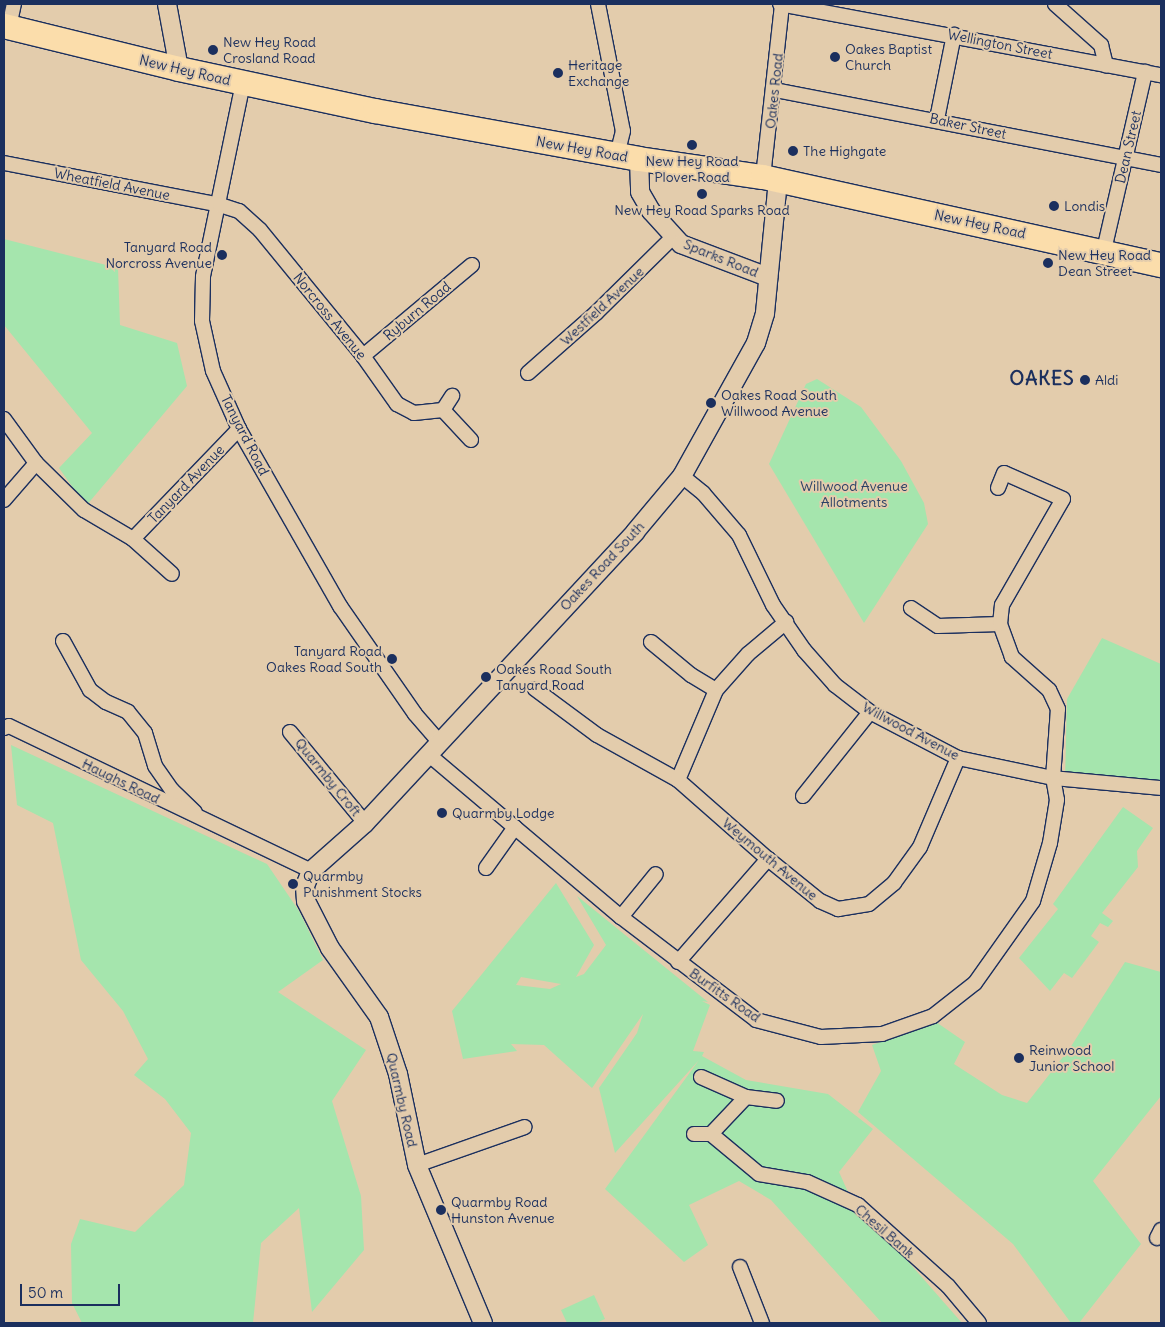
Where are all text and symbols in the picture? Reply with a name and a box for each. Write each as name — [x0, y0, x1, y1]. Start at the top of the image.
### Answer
street label: Wellington Street — [946, 26, 1054, 62]
place label: New Hey Road Crosland Road — [223, 34, 316, 66]
place label: Oakes Baptist Church — [845, 41, 932, 74]
marker: New Hey Road Crosland Road — [207, 44, 219, 56]
street label: New Hey Road — [138, 51, 232, 89]
marker: Oakes Baptist Church — [829, 51, 841, 63]
street label: Oakes Road — [762, 52, 786, 130]
place label: Heritage Exchange — [568, 57, 629, 90]
marker: Heritage Exchange — [552, 67, 564, 79]
street label: Dean Street — [1111, 109, 1145, 185]
street label: Baker Street — [928, 110, 1008, 142]
street label: New Hey Road — [535, 133, 629, 165]
marker: New Hey Road Plover Road — [686, 139, 698, 151]
place label: The Highgate — [803, 143, 886, 159]
marker: The Highgate — [787, 145, 799, 157]
place label: New Hey Road Plover Road — [645, 153, 739, 186]
street label: Wheatfield Avenue — [53, 165, 171, 203]
marker: New Hey Road Sparks Road — [696, 188, 708, 200]
place label: Londis — [1064, 198, 1105, 214]
marker: Londis — [1048, 200, 1060, 212]
place label: New Hey Road Sparks Road — [614, 202, 790, 218]
street label: New Hey Road — [933, 206, 1027, 242]
street label: Sparks Road — [681, 235, 761, 281]
place label: Tanyard Road Norcross Avenue — [105, 239, 212, 272]
place label: New Hey Road Dean Street — [1058, 247, 1151, 280]
marker: Tanyard Road Norcross Avenue — [216, 249, 228, 261]
marker: New Hey Road Dean Street — [1042, 257, 1054, 269]
street label: Westfield Avenue — [557, 263, 647, 349]
street label: Norcross Avenue — [290, 269, 370, 363]
street label: Ryburn Road — [380, 278, 454, 344]
district label: OAKES — [1009, 368, 1075, 390]
place label: Aldi — [1095, 372, 1118, 388]
marker: Aldi — [1079, 374, 1091, 386]
place label: Oakes Road South Willwood Avenue — [721, 387, 837, 420]
street label: Tanyard Road — [217, 392, 273, 478]
marker: Oakes Road South Willwood Avenue — [705, 397, 717, 409]
street label: Tanyard Avenue — [144, 441, 228, 527]
park label: Willwood Avenue Allotments — [800, 478, 908, 511]
street label: Oakes Road South — [556, 518, 648, 614]
place label: Tanyard Road Oakes Road South — [266, 643, 382, 676]
marker: Tanyard Road Oakes Road South — [386, 653, 398, 665]
place label: Oakes Road South Tanyard Road — [496, 661, 612, 694]
marker: Oakes Road South Tanyard Road — [480, 671, 492, 683]
street label: Willwood Avenue — [860, 698, 962, 764]
street label: Quarmby Croft — [291, 735, 365, 819]
street label: Haughs Road — [79, 755, 163, 807]
place label: Quarmby Lodge — [452, 805, 555, 821]
marker: Quarmby Lodge — [436, 807, 448, 819]
street label: Weymouth Avenue — [719, 814, 821, 904]
place label: Quarmby Punishment Stocks — [303, 868, 422, 900]
marker: Quarmby Punishment Stocks — [287, 878, 299, 890]
street label: Burfitts Road — [686, 964, 764, 1026]
place label: Reinwood Junior School — [1029, 1042, 1114, 1074]
street label: Quarmby Road — [383, 1051, 421, 1149]
marker: Reinwood Junior School — [1013, 1052, 1025, 1064]
place label: Quarmby Road Hunston Avenue — [451, 1194, 555, 1226]
street label: Chesil Bank — [852, 1201, 918, 1261]
marker: Quarmby Road Hunston Avenue — [435, 1204, 447, 1216]
scale bar — [22, 1274, 122, 1306]
text: 50 m — [28, 1283, 63, 1302]

